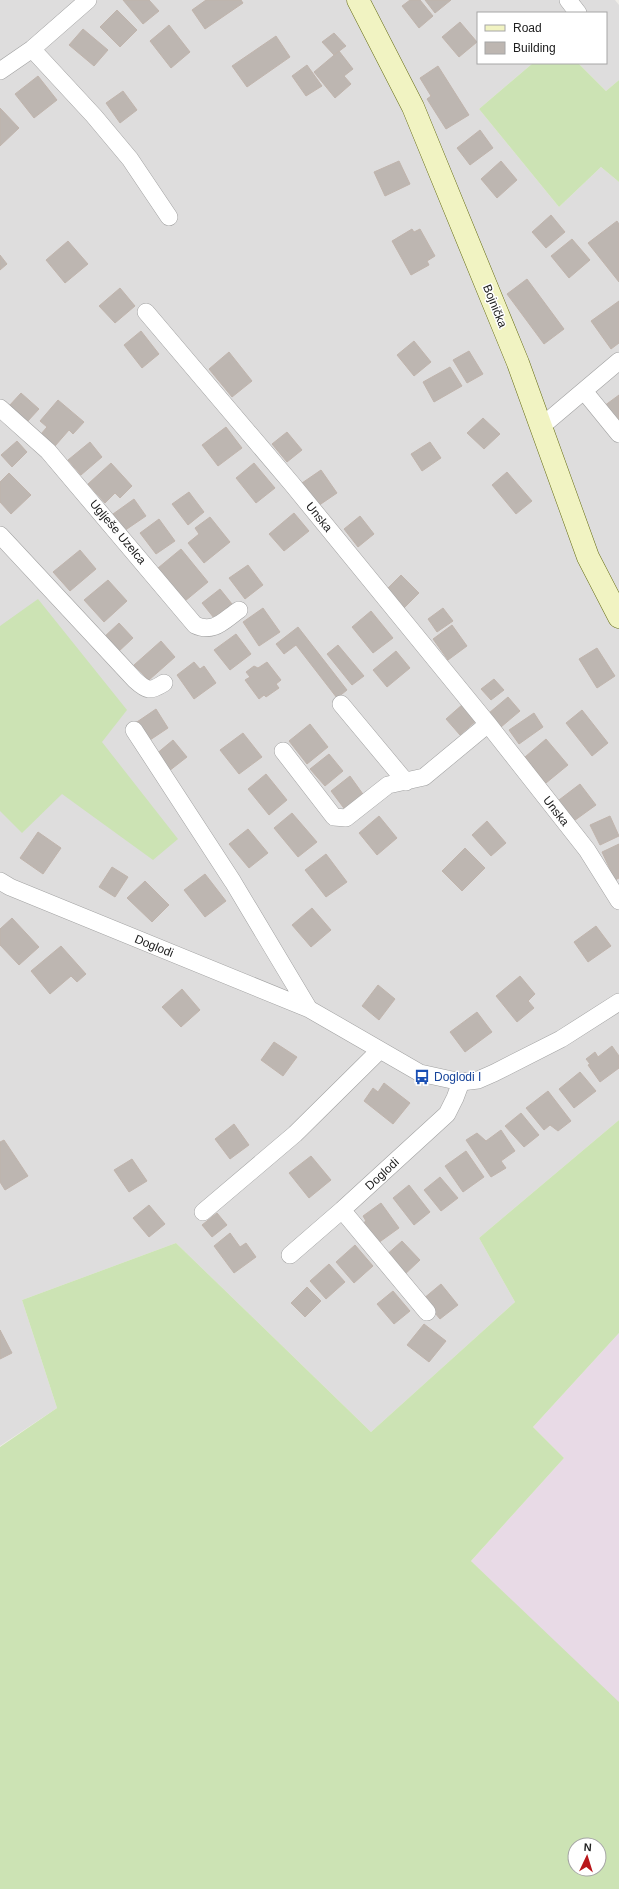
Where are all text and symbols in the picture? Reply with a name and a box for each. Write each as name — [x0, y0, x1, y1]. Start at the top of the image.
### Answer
legend — [477, 12, 607, 64]
text: Road — [513, 21, 542, 35]
text: Building — [513, 41, 556, 55]
street label: Bojnička — [480, 282, 510, 330]
street label: Uglješe Uzelca — [87, 497, 149, 567]
street label: Unska — [303, 499, 335, 535]
street label: Unska — [540, 793, 572, 829]
street label: Doglodi — [133, 932, 175, 960]
bus stop icon: Doglodi I — [413, 1068, 431, 1086]
place label: Doglodi I — [434, 1070, 481, 1084]
street label: Doglodi — [362, 1155, 402, 1193]
north arrow — [567, 1837, 607, 1877]
text: N — [583, 1841, 592, 1853]

